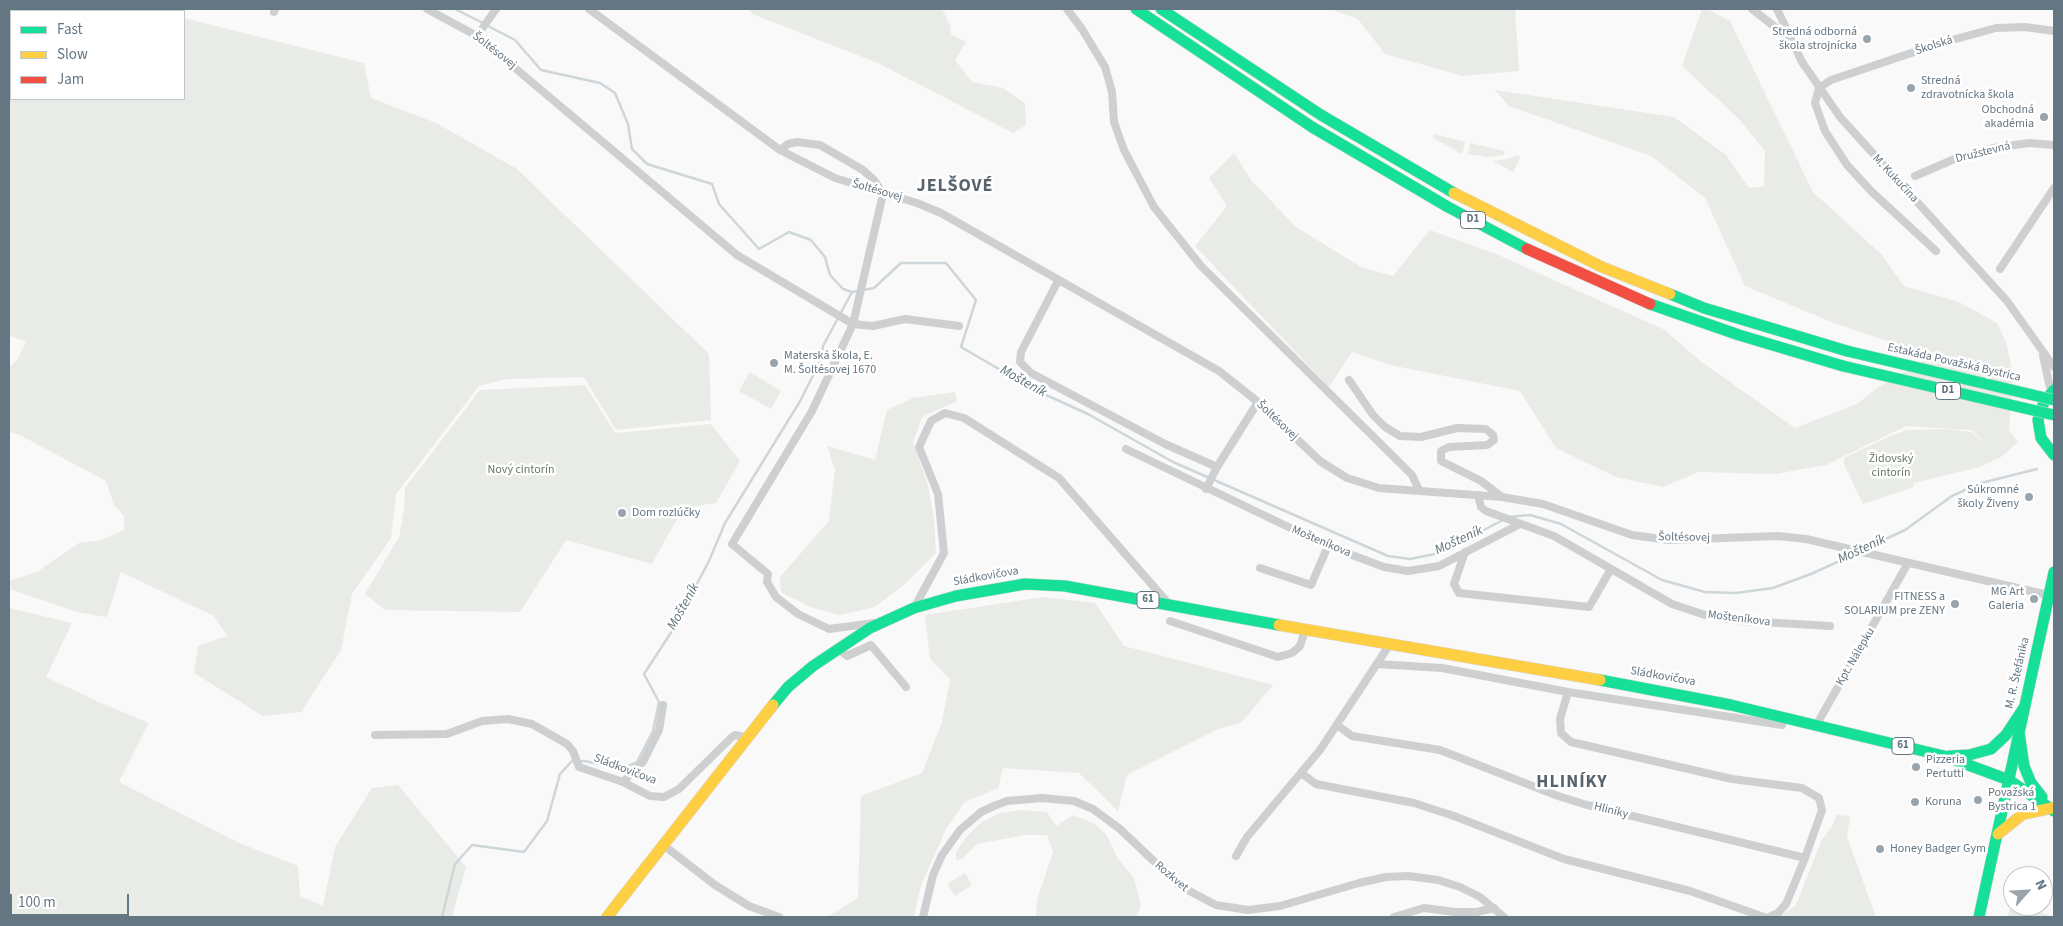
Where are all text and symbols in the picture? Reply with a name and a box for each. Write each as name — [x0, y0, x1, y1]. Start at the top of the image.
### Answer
legend — [10, 10, 185, 100]
text: Fast — [57, 19, 83, 40]
place label: Stredná odborná škola strojnícka — [1772, 25, 1857, 53]
street label: Šoltésovej — [469, 29, 519, 73]
marker: Stredná odborná škola strojnícka — [1861, 33, 1873, 45]
street label: Školská — [1913, 33, 1955, 59]
text: Slow — [57, 44, 88, 65]
text: Jam — [57, 69, 84, 90]
place label: Stredná zdravotnícka škola — [1921, 74, 2014, 102]
marker: Stredná zdravotnícka škola — [1905, 82, 1917, 94]
place label: Obchodná akadémia — [1982, 103, 2034, 131]
marker: Obchodná akadémia — [2038, 111, 2050, 123]
street label: Družstevná — [1954, 139, 2012, 167]
street label: M. Kukučína — [1869, 152, 1921, 206]
district label: JELŠOVÉ — [916, 176, 994, 198]
street label: Šoltésovej — [850, 177, 904, 205]
road number: D1 — [1460, 212, 1486, 228]
street label: Estakáda Považská Bystrica — [1886, 341, 2022, 385]
place label: Materská škola, E. M. Šoltésovej 1670 — [784, 349, 876, 377]
marker: Materská škola, E. M. Šoltésovej 1670 — [768, 357, 780, 369]
water label: Mošteník — [997, 362, 1049, 402]
road number: D1 — [1936, 382, 1960, 400]
street label: Šoltésovej — [1253, 398, 1301, 444]
park label: Židovský cintorín — [1869, 452, 1913, 480]
park label: Nový cintorín — [488, 463, 554, 477]
place label: Súkromné školy Živeny — [1958, 483, 2019, 511]
marker: Súkromné školy Živeny — [2023, 491, 2035, 503]
place label: Dom rozlúčky — [632, 506, 700, 520]
marker: Dom rozlúčky — [616, 507, 628, 519]
street label: Mošteníkova — [1289, 523, 1353, 561]
water label: Mošteník — [1432, 523, 1486, 559]
street label: Šoltésovej — [1658, 530, 1710, 546]
water label: Mošteník — [1835, 532, 1889, 568]
street label: Sládkovičova — [952, 564, 1020, 590]
water label: Mošteník — [664, 581, 704, 633]
place label: MG Art Galeria — [1988, 585, 2024, 613]
place label: FITNESS a SOLARIUM pre ZENY — [1844, 590, 1945, 618]
road number: 61 — [1137, 592, 1159, 608]
marker: MG Art Galeria — [2028, 593, 2040, 605]
marker: FITNESS a SOLARIUM pre ZENY — [1949, 598, 1961, 610]
street label: Mošteníkova — [1707, 608, 1771, 630]
street label: Kpt. Nálepku — [1834, 625, 1878, 689]
street label: M. R. Štefánika — [2003, 636, 2033, 710]
street label: Sládkovičova — [1629, 664, 1697, 690]
road number: 61 — [1892, 738, 1914, 754]
street label: Sládkovičova — [592, 751, 658, 789]
place label: Pizzeria Pertutti — [1926, 753, 1965, 781]
marker: Pizzeria Pertutti — [1910, 761, 1922, 773]
district label: HLINÍKY — [1535, 772, 1609, 794]
place label: Považská Bystrica 1 — [1988, 786, 2036, 814]
marker: Považská Bystrica 1 — [1972, 794, 1984, 806]
place label: Koruna — [1925, 795, 1962, 809]
marker: Koruna — [1909, 796, 1921, 808]
street label: Hliníky — [1592, 800, 1630, 822]
place label: Honey Badger Gym — [1890, 842, 1986, 856]
marker: Honey Badger Gym — [1874, 843, 1886, 855]
street label: Rozkvet — [1151, 859, 1191, 895]
north arrow — [2003, 866, 2053, 916]
text: N — [2030, 876, 2052, 893]
scale bar — [12, 884, 131, 916]
text: 100 m — [18, 892, 56, 913]

